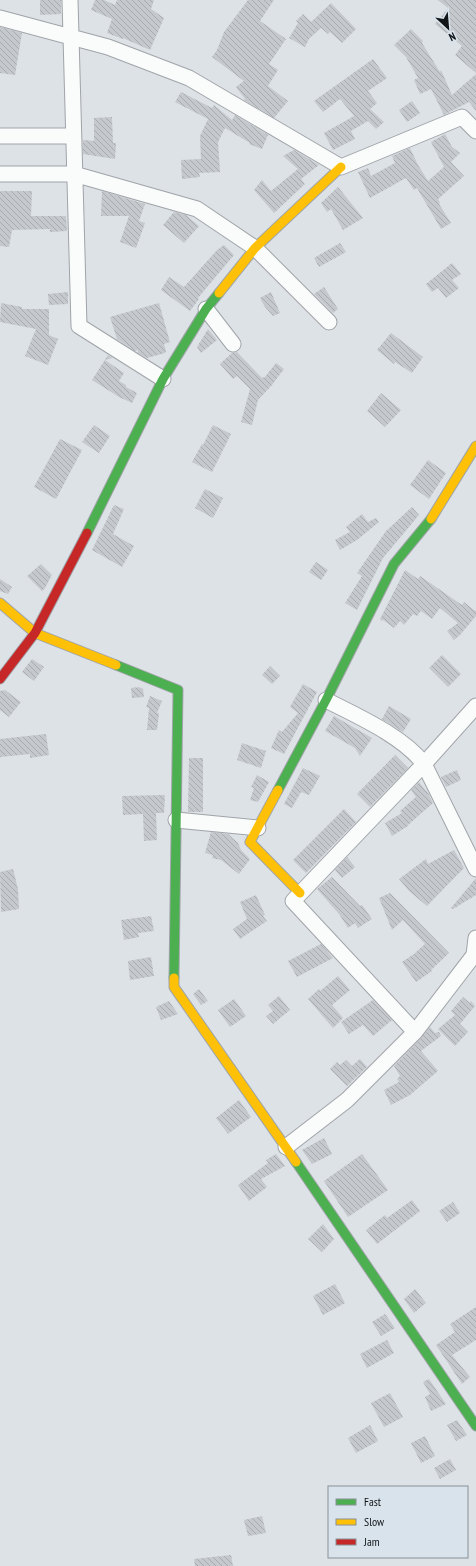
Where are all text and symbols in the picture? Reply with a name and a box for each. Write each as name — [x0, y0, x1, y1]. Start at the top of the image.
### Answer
north arrow — [428, 8, 468, 48]
text: N — [447, 29, 458, 45]
legend — [328, 1486, 468, 1558]
text: Fast — [364, 1494, 382, 1509]
text: Slow — [364, 1514, 385, 1529]
text: Jam — [363, 1534, 380, 1549]

